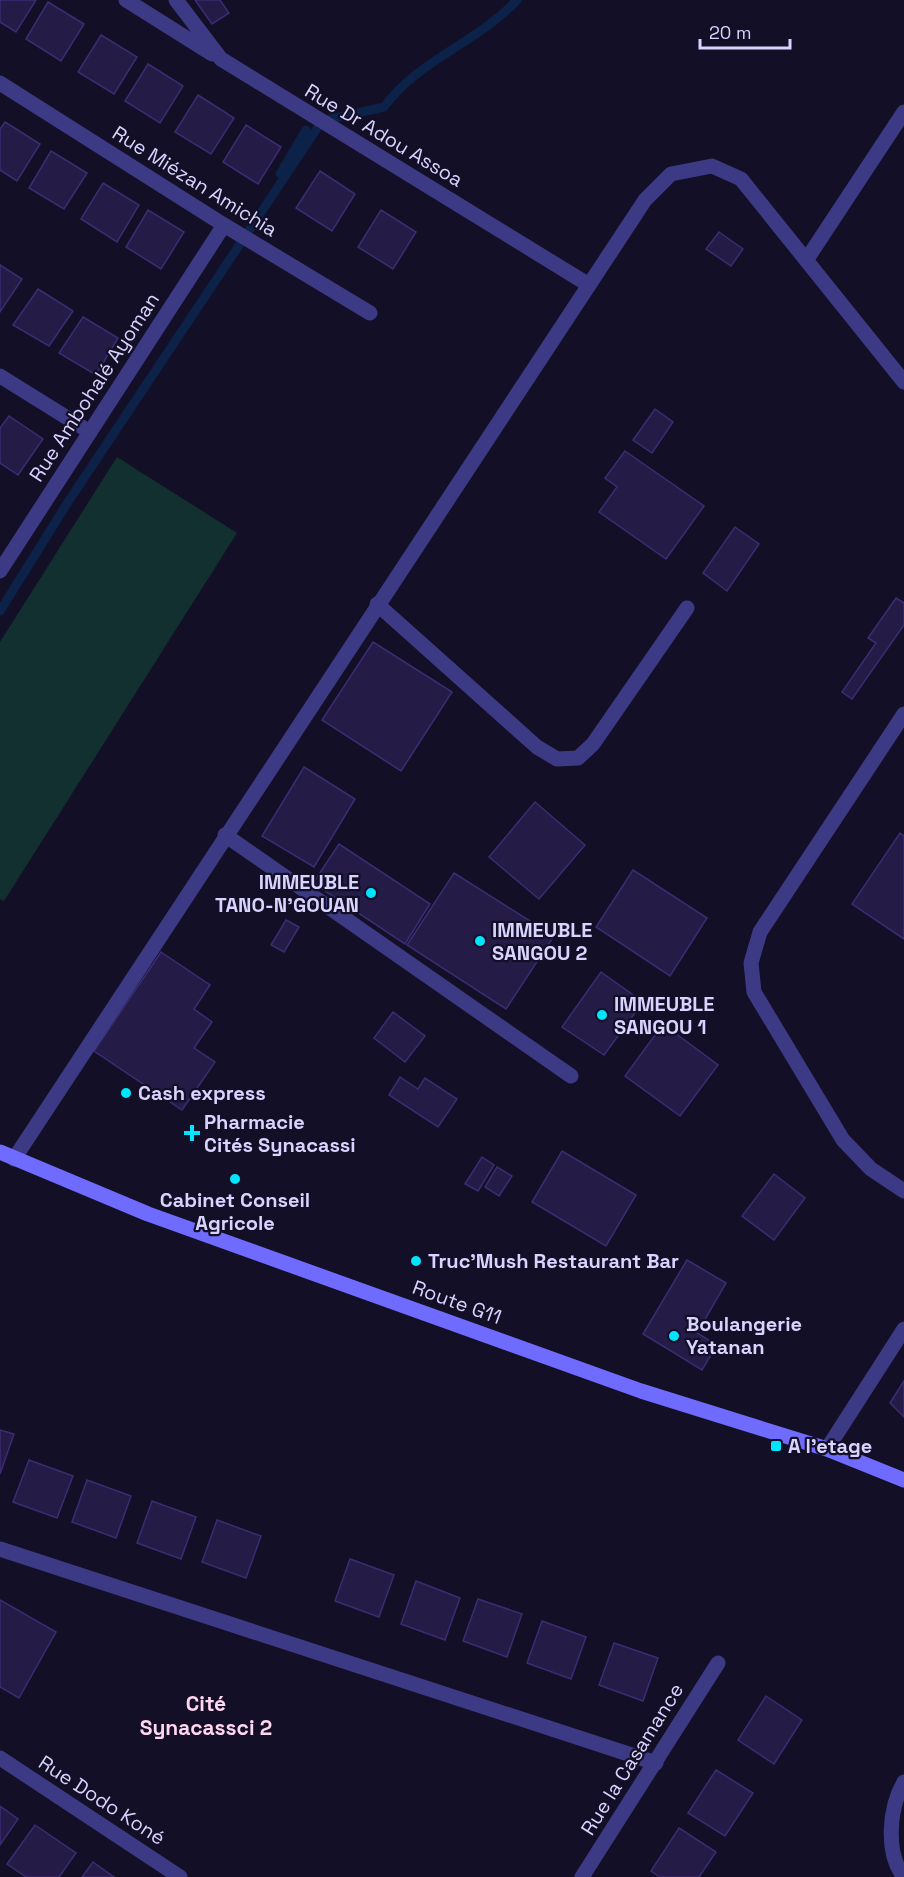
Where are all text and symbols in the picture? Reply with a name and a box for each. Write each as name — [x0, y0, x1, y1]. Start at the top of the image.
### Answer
scale bar — [700, 12, 790, 50]
text: 20 m — [709, 21, 752, 44]
street label: Rue Dr Adou Assoa — [300, 77, 468, 193]
street label: Rue Miézan Amichia — [108, 120, 282, 242]
street label: Rue Ambohalé Ayoman — [23, 288, 165, 486]
place label: IMMEUBLE TANO-N'GOUAN — [215, 869, 359, 918]
marker: IMMEUBLE TANO-N'GOUAN — [364, 886, 378, 900]
place label: IMMEUBLE SANGOU 2 — [492, 917, 592, 966]
marker: IMMEUBLE SANGOU 2 — [473, 934, 487, 948]
place label: IMMEUBLE SANGOU 1 — [614, 991, 714, 1040]
marker: IMMEUBLE SANGOU 1 — [595, 1008, 609, 1022]
place label: Cash express — [138, 1080, 266, 1106]
marker: Cash express — [119, 1086, 133, 1100]
place label: Pharmacie Cités Synacassi — [204, 1109, 356, 1158]
marker: Pharmacie Cités Synacassi — [185, 1126, 199, 1140]
marker: Cabinet Conseil Agricole — [228, 1172, 242, 1186]
place label: Cabinet Conseil Agricole — [160, 1187, 310, 1236]
place label: Truc'Mush Restaurant Bar — [428, 1248, 679, 1274]
marker: Truc'Mush Restaurant Bar — [409, 1254, 423, 1268]
street label: Route G11 — [409, 1274, 505, 1330]
place label: Boulangerie Yatanan — [686, 1311, 802, 1360]
marker: Boulangerie Yatanan — [667, 1329, 681, 1343]
place label: A l'etage — [788, 1433, 872, 1459]
marker: A l'etage — [769, 1439, 783, 1453]
street label: Rue la Casamance — [575, 1678, 689, 1840]
district label: Cité Synacassci 2 — [140, 1690, 272, 1741]
street label: Rue Dodo Koné — [34, 1749, 170, 1851]

